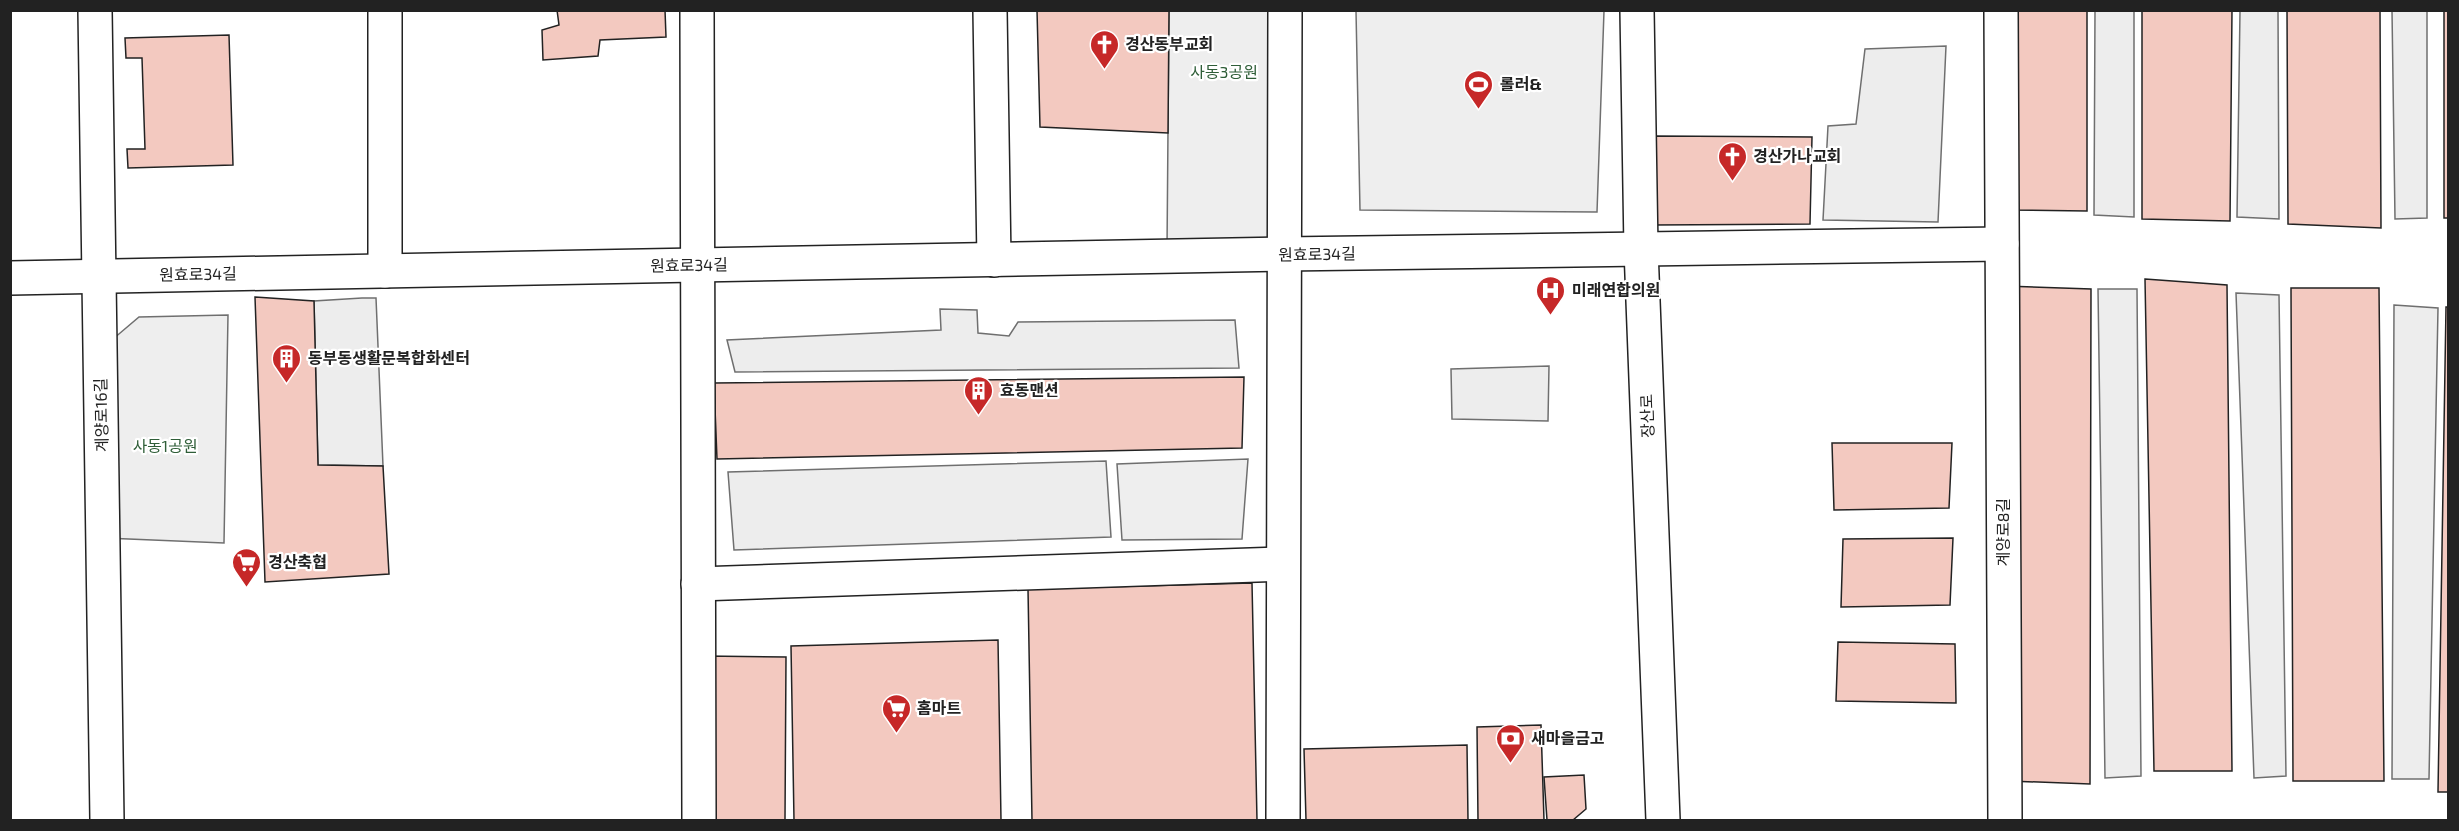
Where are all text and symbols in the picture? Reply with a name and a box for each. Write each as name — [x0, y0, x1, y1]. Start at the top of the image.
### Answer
church icon: 경산동부교회 — [1088, 28, 1120, 70]
place label: 경산동부교회 — [1125, 34, 1213, 53]
park label: 사동3공원 — [1190, 62, 1258, 81]
sports icon: 롤러& — [1463, 68, 1495, 110]
place label: 롤러& — [1500, 74, 1542, 93]
church icon: 경산가나교회 — [1716, 140, 1748, 182]
place label: 경산가나교회 — [1753, 146, 1841, 165]
street label: 원효로34길 — [1278, 243, 1356, 264]
street label: 원효로34길 — [650, 254, 728, 275]
street label: 원효로34길 — [159, 263, 237, 284]
hospital icon: 미래연합의원 — [1535, 274, 1567, 316]
place label: 미래연합의원 — [1572, 280, 1660, 299]
building icon: 동부동생활문복합화센터 — [271, 342, 303, 384]
place label: 동부동생활문복합화센터 — [308, 348, 470, 367]
building icon: 효동맨션 — [963, 374, 995, 416]
street label: 계양로16길 — [90, 378, 111, 452]
place label: 효동맨션 — [1000, 380, 1059, 399]
street label: 장산로 — [1636, 393, 1657, 438]
park label: 사동1공원 — [132, 436, 198, 455]
street label: 계양로8길 — [1993, 498, 2012, 566]
supermarket icon: 경산축협 — [231, 546, 263, 588]
place label: 경산축협 — [268, 552, 327, 571]
supermarket icon: 홈마트 — [880, 692, 912, 734]
place label: 홈마트 — [917, 698, 961, 717]
bank icon: 새마을금고 — [1494, 722, 1526, 764]
place label: 새마을금고 — [1531, 728, 1605, 747]

